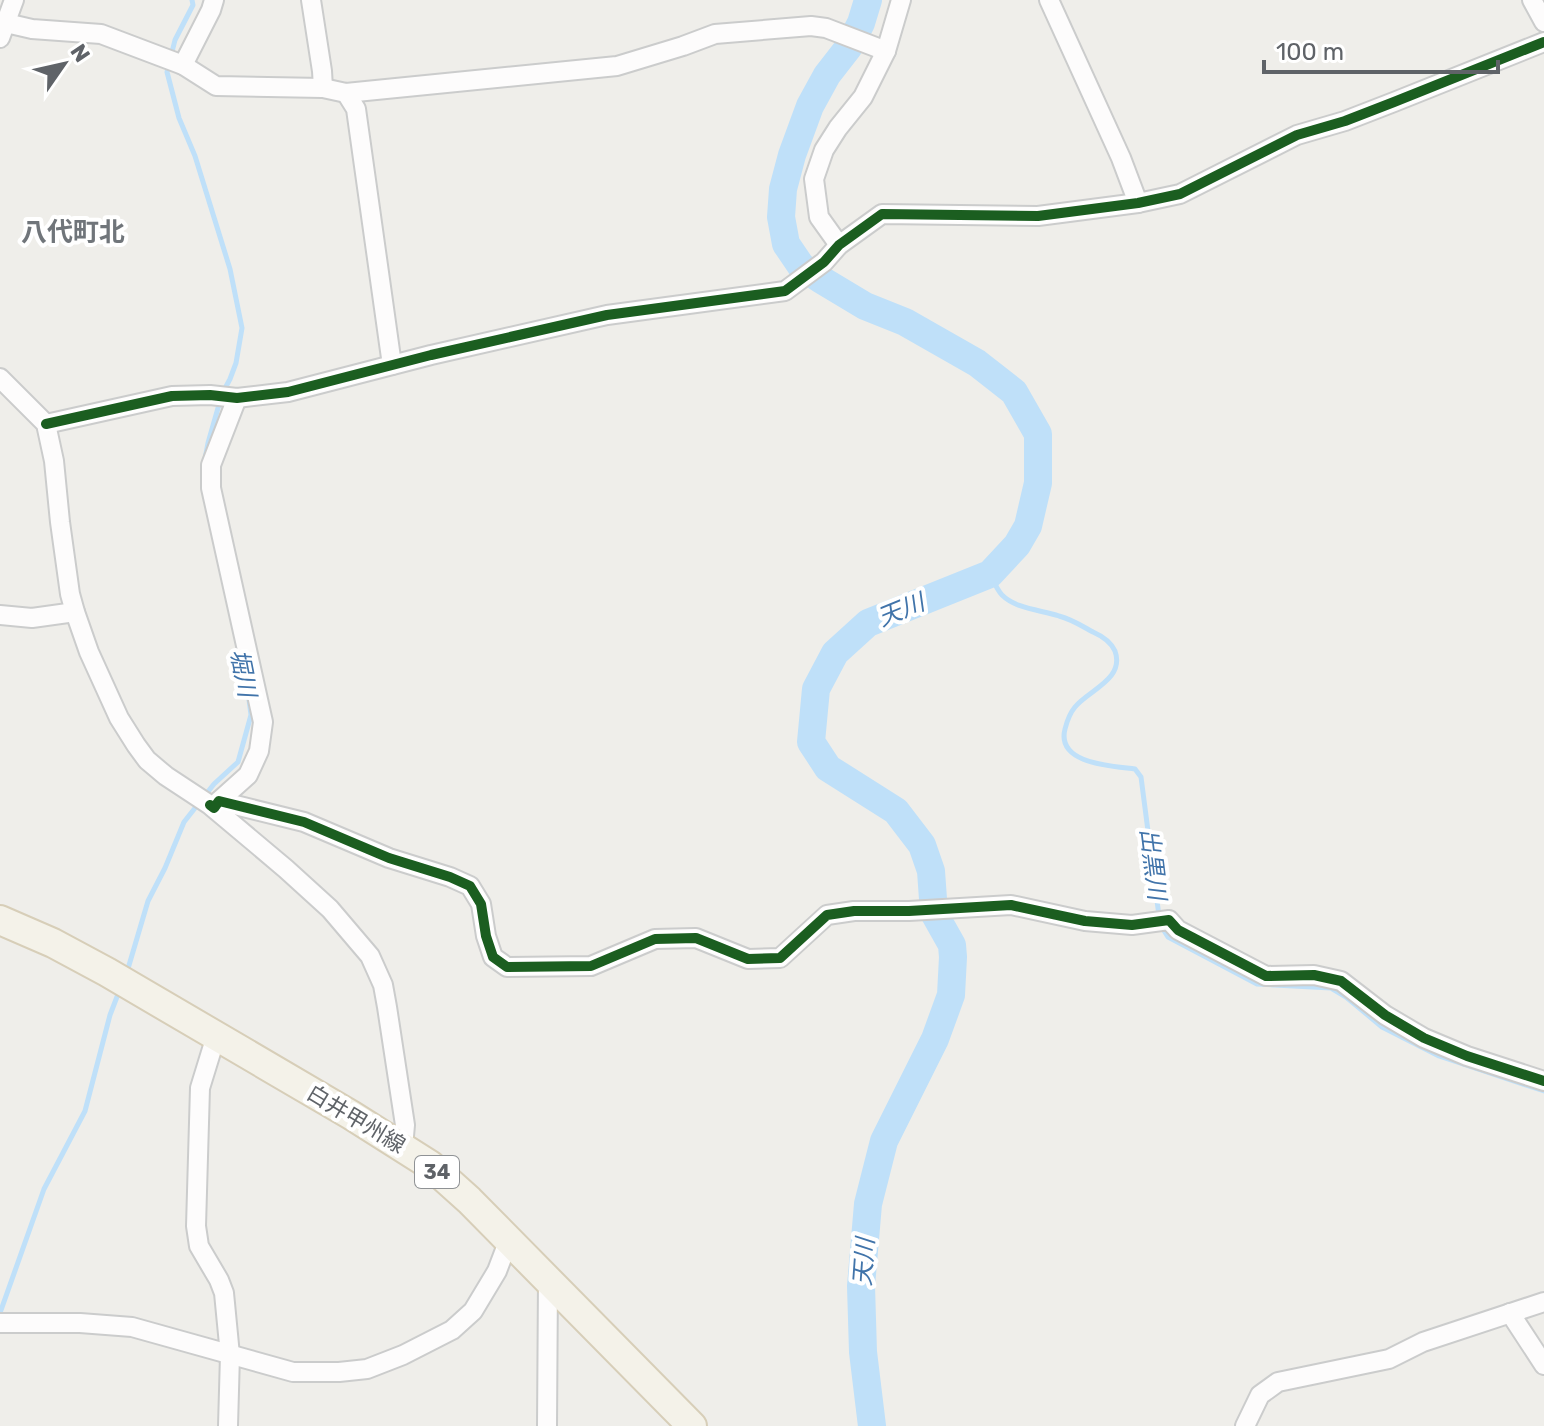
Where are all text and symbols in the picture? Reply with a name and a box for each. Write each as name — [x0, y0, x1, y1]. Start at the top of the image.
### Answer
north arrow — [24, 24, 104, 104]
scale bar — [1264, 24, 1498, 74]
text: 100 m — [1276, 38, 1344, 66]
text: N — [65, 39, 96, 67]
district label: 八代町北 — [21, 217, 125, 248]
water label: 天川 — [874, 587, 931, 632]
water label: 堀川 — [225, 647, 262, 702]
water label: 出黒川 — [1135, 827, 1172, 904]
street label: 白井甲州線 — [302, 1079, 410, 1159]
road number: 34 — [415, 1156, 459, 1188]
water label: 天川 — [848, 1234, 880, 1287]

